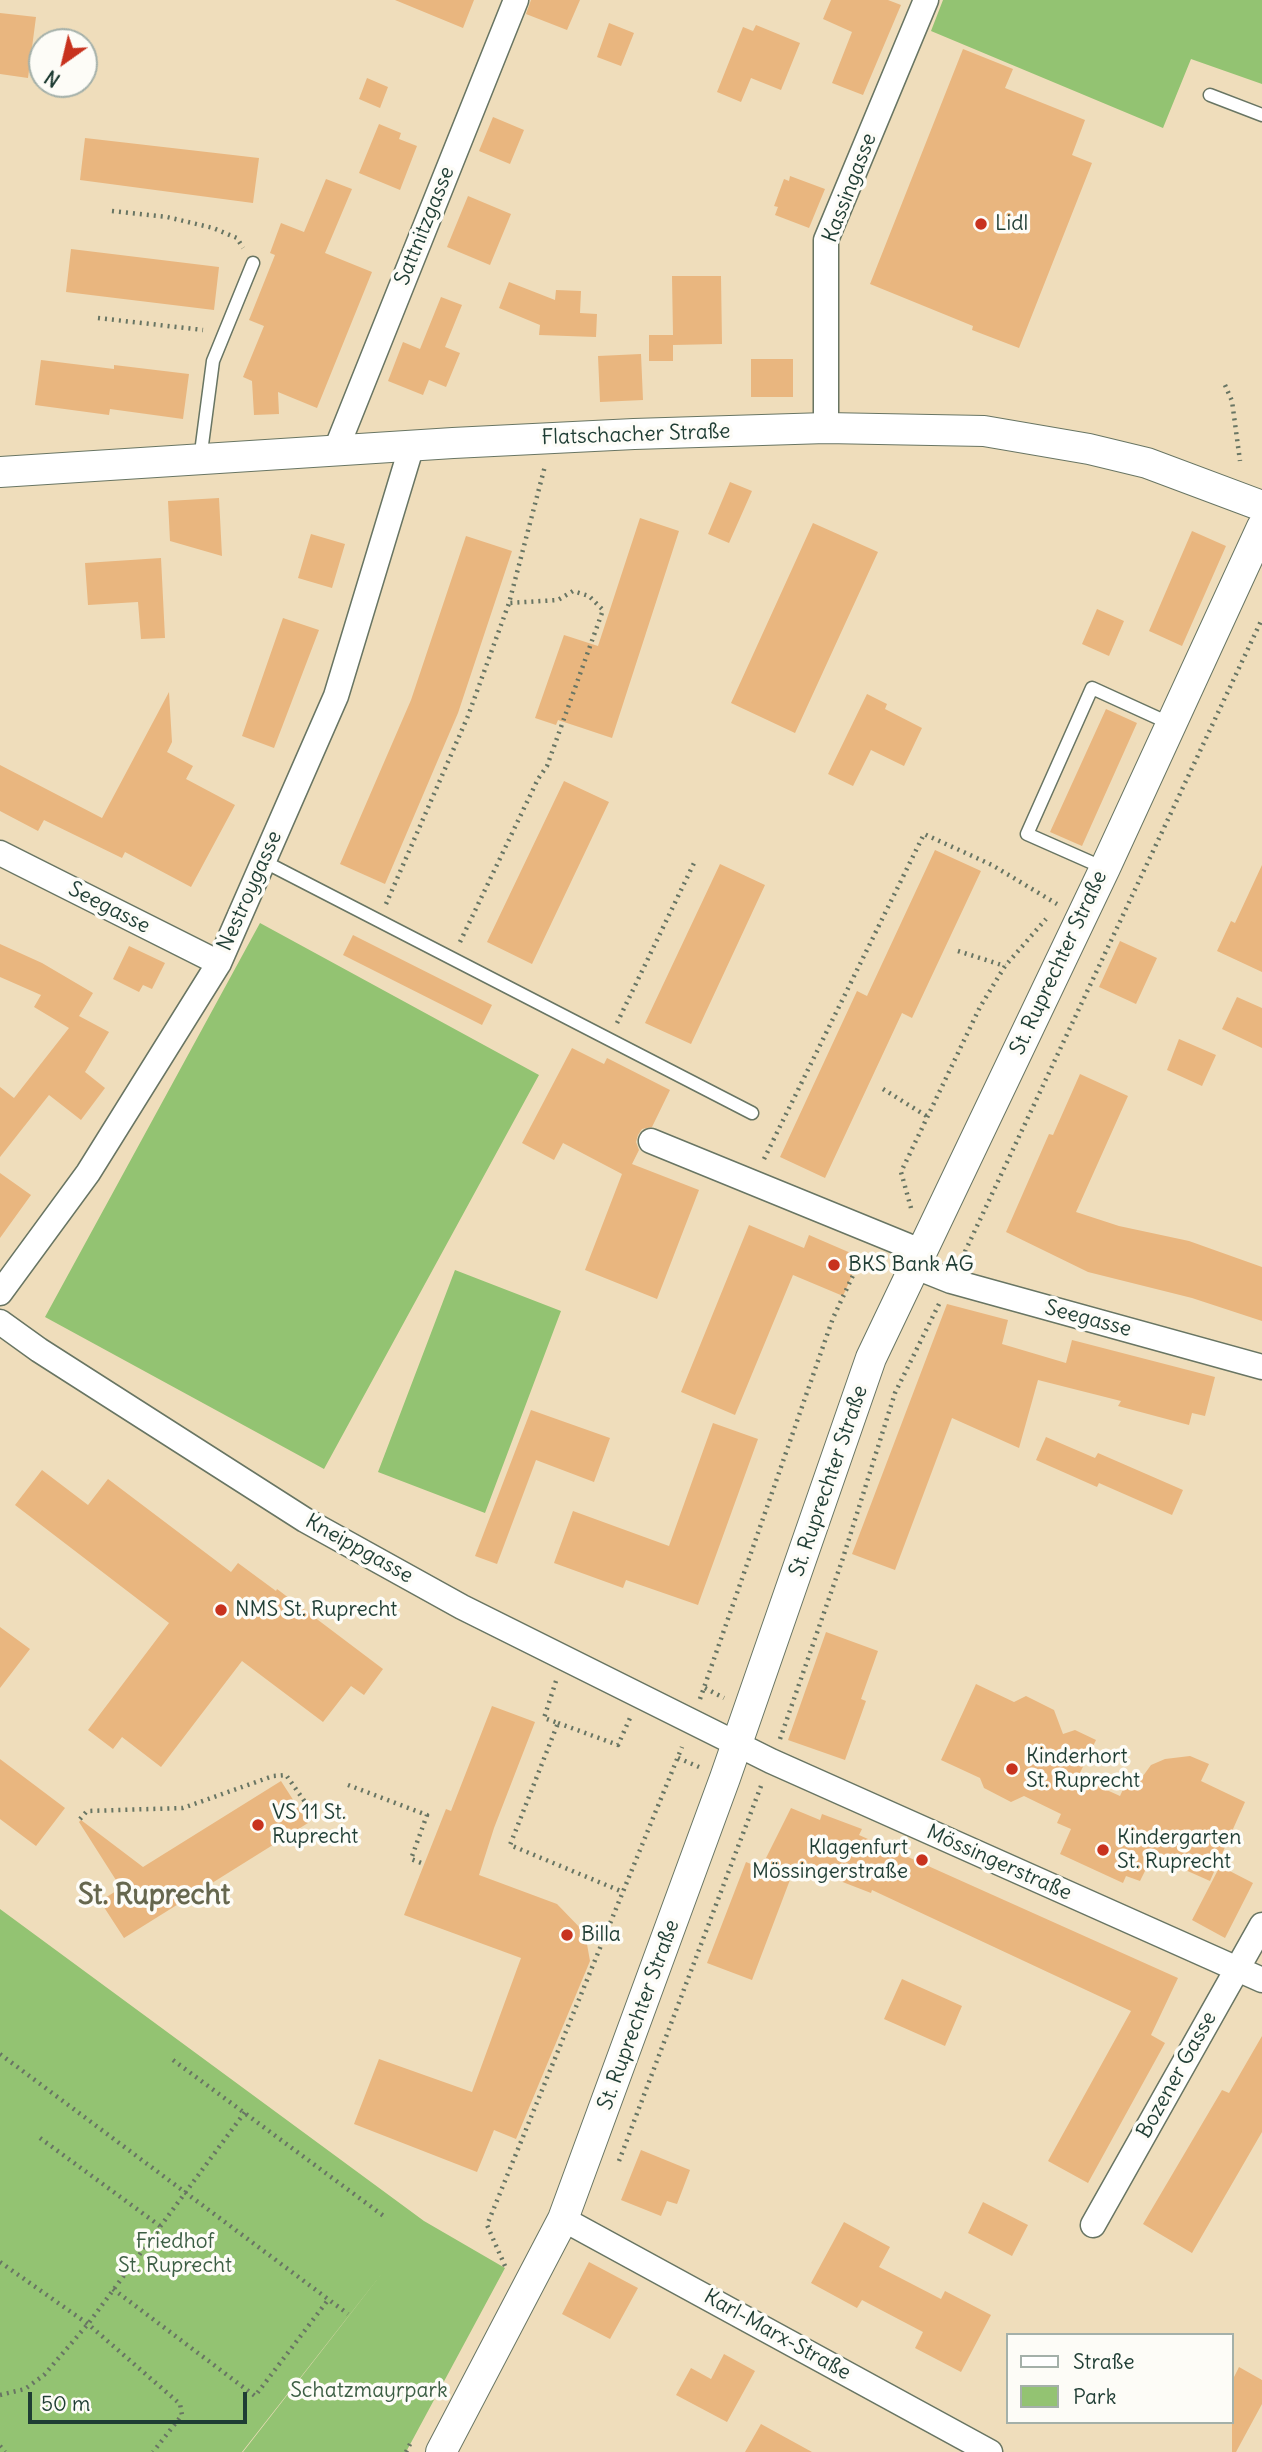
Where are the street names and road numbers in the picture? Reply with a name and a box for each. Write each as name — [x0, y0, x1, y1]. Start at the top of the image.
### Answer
street label: Kassingasse — [818, 130, 882, 246]
street label: Sattnitzgasse — [390, 163, 460, 289]
street label: Flatschacher Straße — [541, 419, 731, 451]
street label: Nestroygasse — [212, 827, 288, 955]
street label: St. Ruprechter Straße — [1005, 867, 1113, 1059]
street label: Seegasse — [64, 877, 154, 939]
street label: Seegasse — [1042, 1295, 1134, 1343]
street label: St. Ruprechter Straße — [784, 1382, 874, 1580]
street label: Kneippgasse — [301, 1509, 417, 1589]
street label: Mössingerstraße — [923, 1820, 1075, 1906]
street label: St. Ruprechter Straße — [593, 1917, 685, 2113]
street label: Bozener Gasse — [1132, 2007, 1222, 2143]
street label: Karl-Marx-Straße — [699, 2284, 855, 2386]

